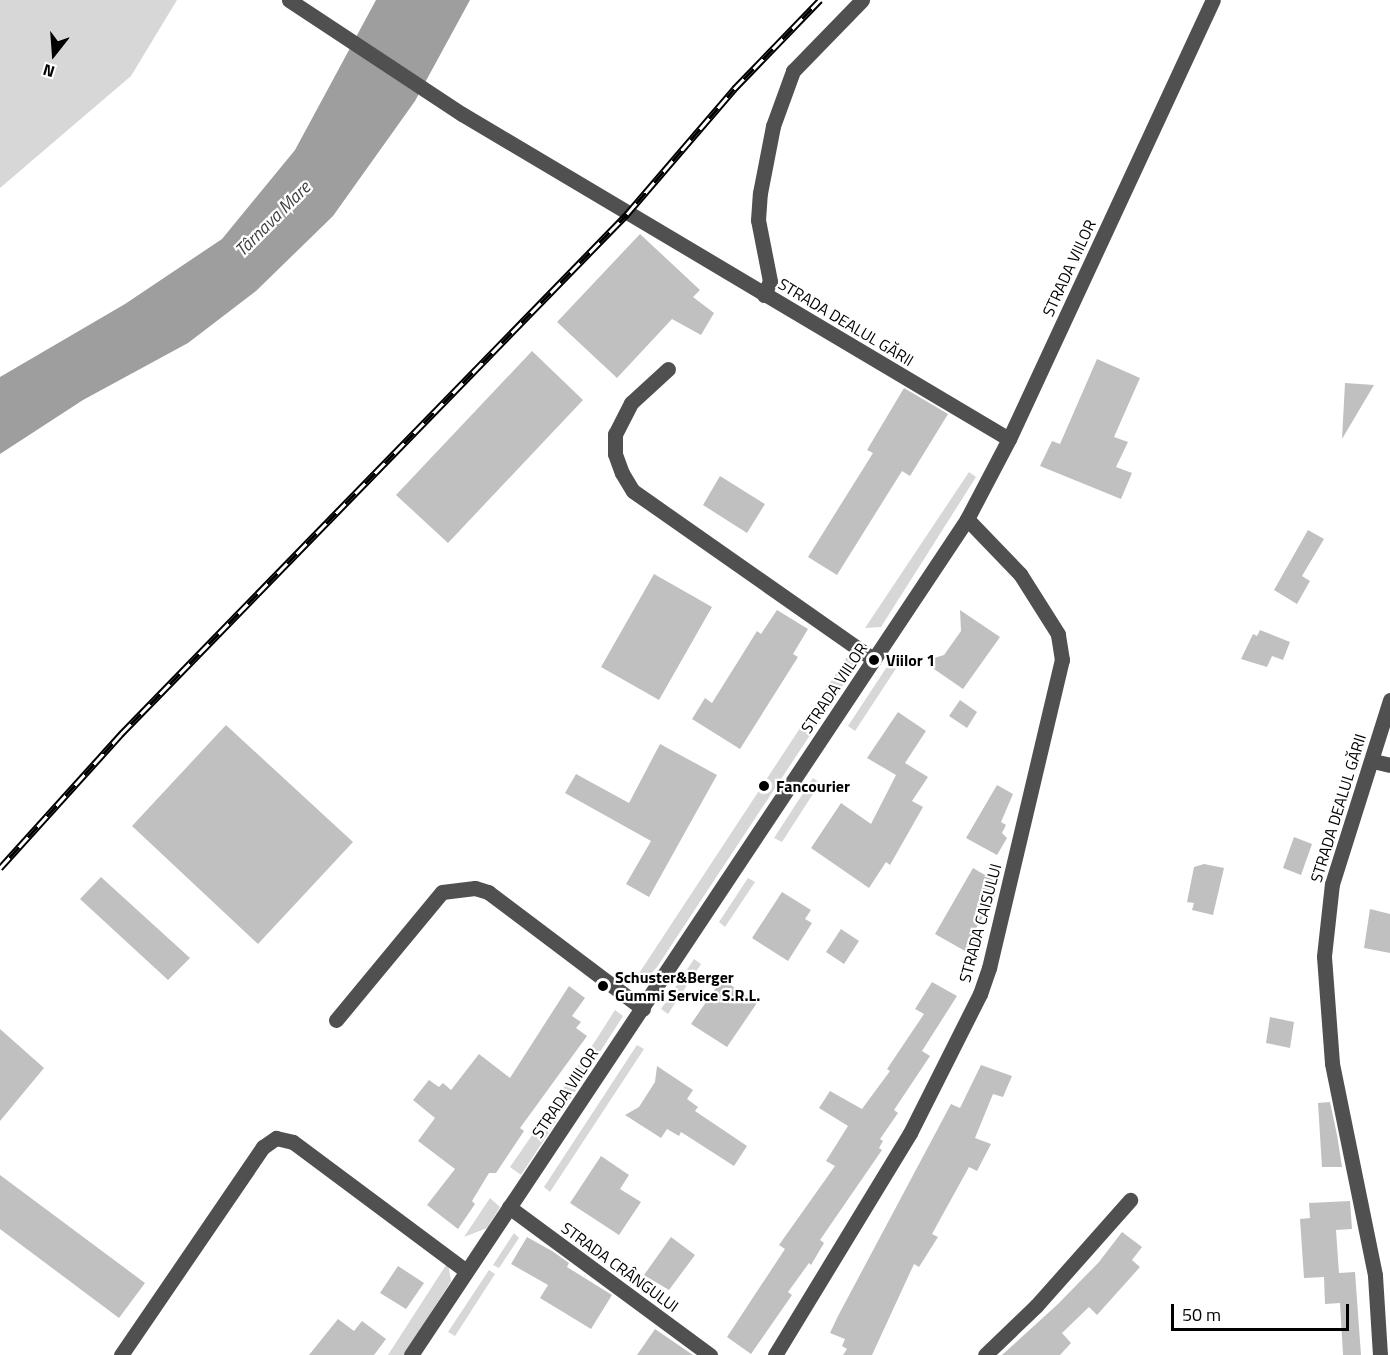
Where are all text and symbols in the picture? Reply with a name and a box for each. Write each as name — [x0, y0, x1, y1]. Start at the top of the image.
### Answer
north arrow — [24, 24, 84, 84]
text: N — [40, 58, 58, 84]
water label: Târnava Mare — [231, 177, 315, 261]
street label: STRADA VIILOR — [1038, 217, 1100, 319]
street label: STRADA DEALUL GĂRII — [775, 274, 917, 370]
street label: STRADA VIILOR — [797, 639, 871, 737]
place label: Viilor 1 — [886, 650, 935, 670]
marker: Viilor 1 — [867, 653, 881, 667]
street label: STRADA DEALUL GĂRII — [1306, 731, 1370, 885]
place label: Fancourier — [776, 776, 850, 796]
marker: Fancourier — [757, 779, 771, 793]
street label: STRADA CAISULUI — [955, 861, 1005, 985]
place label: Schuster&Berger Gummi Service S.R.L. — [615, 967, 760, 1005]
marker: Schuster&Berger Gummi Service S.R.L. — [596, 979, 610, 993]
street label: STRADA VIILOR — [528, 1044, 602, 1142]
street label: STRADA CRÂNGULUI — [558, 1218, 682, 1316]
scale bar — [1174, 1292, 1352, 1330]
text: 50 m — [1182, 1301, 1221, 1328]

